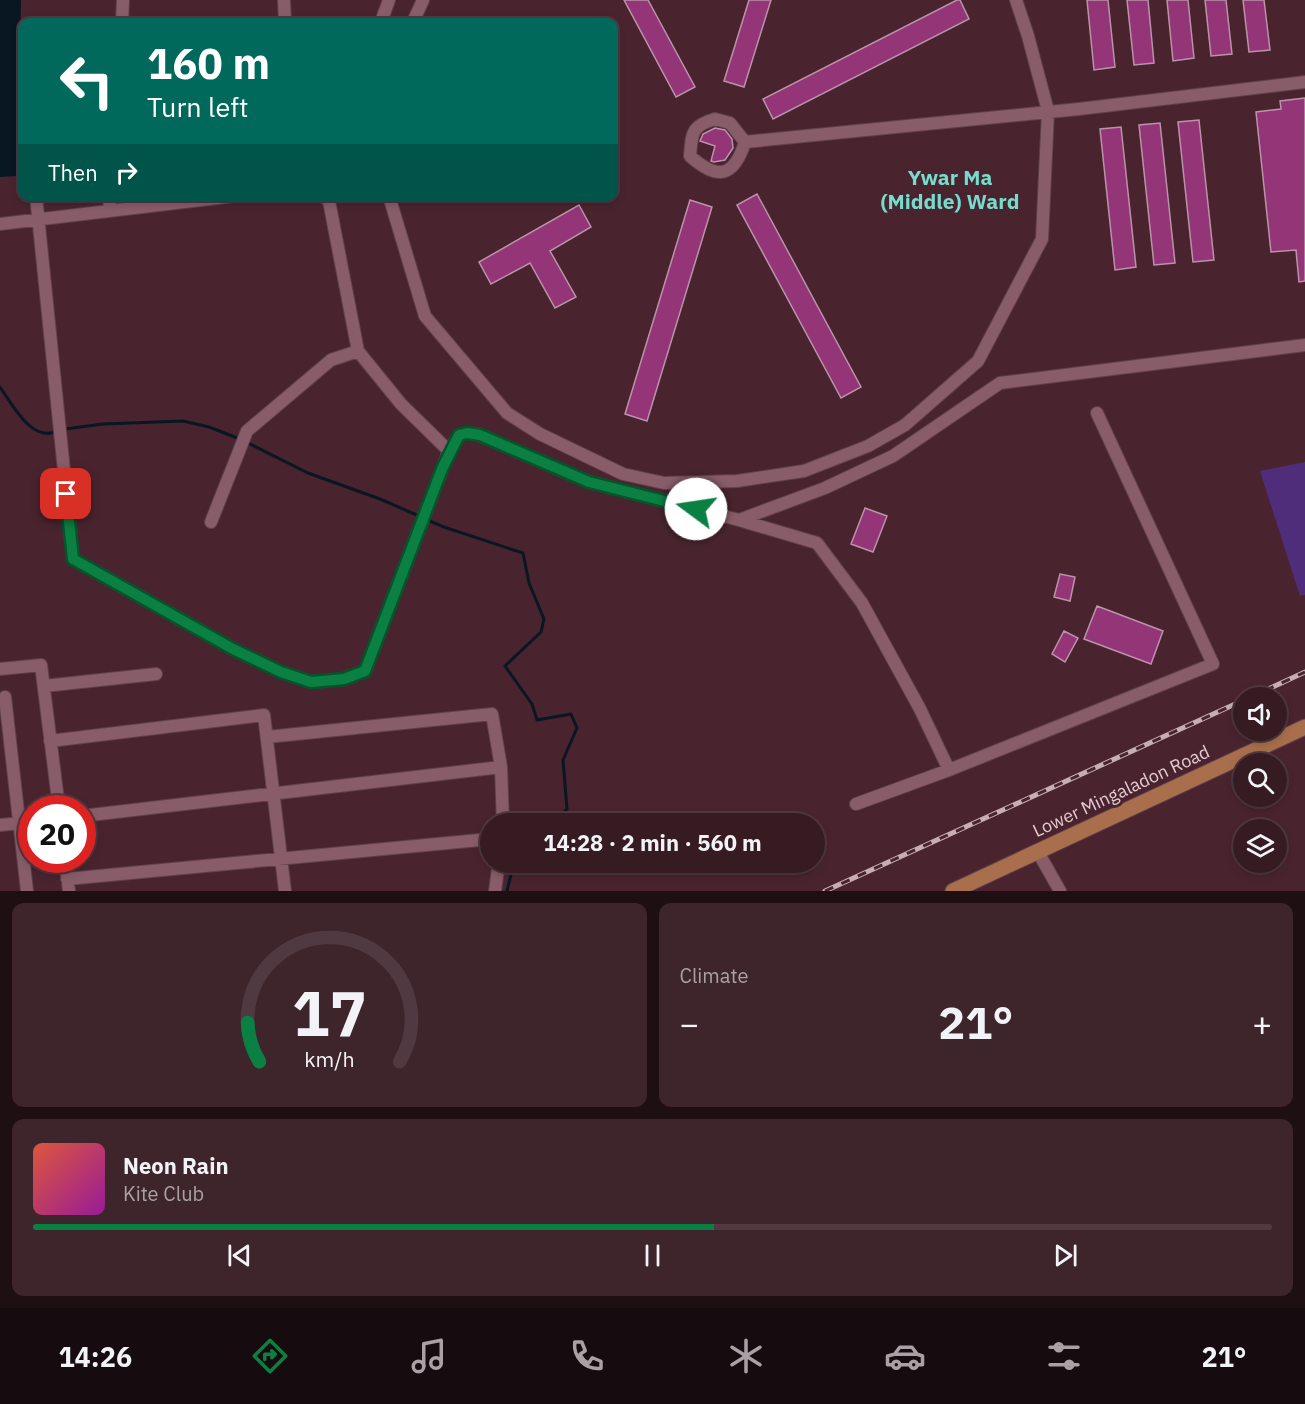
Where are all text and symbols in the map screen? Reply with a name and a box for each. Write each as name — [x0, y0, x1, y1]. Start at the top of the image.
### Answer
text: 160 m — [147, 36, 270, 91]
icon: left — [48, 42, 126, 120]
text: Turn left — [147, 89, 248, 124]
icon: right — [110, 156, 143, 189]
text: Then — [48, 158, 98, 187]
district label: Ywar Ma (Middle) Ward — [881, 163, 1019, 215]
pin — [40, 468, 91, 519]
icon: arrive — [49, 477, 82, 510]
position arrow — [664, 477, 728, 541]
map controls — [1233, 687, 1287, 873]
button: sound — [1233, 687, 1287, 741]
street label: Lower Mingaladon Road — [1029, 740, 1213, 842]
button: search — [1233, 753, 1287, 807]
speed limit sign: 20 — [18, 795, 96, 873]
button: layers — [1233, 819, 1287, 873]
text: 14:28 · 2 min · 560 m — [543, 828, 762, 857]
text: Climate — [680, 962, 748, 989]
text: 17 — [292, 972, 367, 1053]
text: 21° — [938, 993, 1013, 1051]
text: − — [680, 1002, 699, 1045]
text: + — [1252, 1002, 1272, 1045]
text: km/h — [304, 1045, 354, 1073]
text: Neon Rain — [123, 1151, 229, 1180]
text: Kite Club — [123, 1180, 204, 1207]
icon: previous — [223, 1239, 256, 1272]
icon: pause — [636, 1239, 669, 1272]
icon: next — [1049, 1239, 1082, 1272]
icon: directions — [249, 1335, 291, 1377]
icon: music — [408, 1335, 450, 1377]
icon: phone — [566, 1335, 608, 1377]
icon: climate — [725, 1335, 767, 1377]
icon: car — [884, 1335, 926, 1377]
icon: filters — [1043, 1335, 1085, 1377]
text: 14:26 — [58, 1339, 132, 1374]
text: 21° — [1201, 1339, 1247, 1374]

